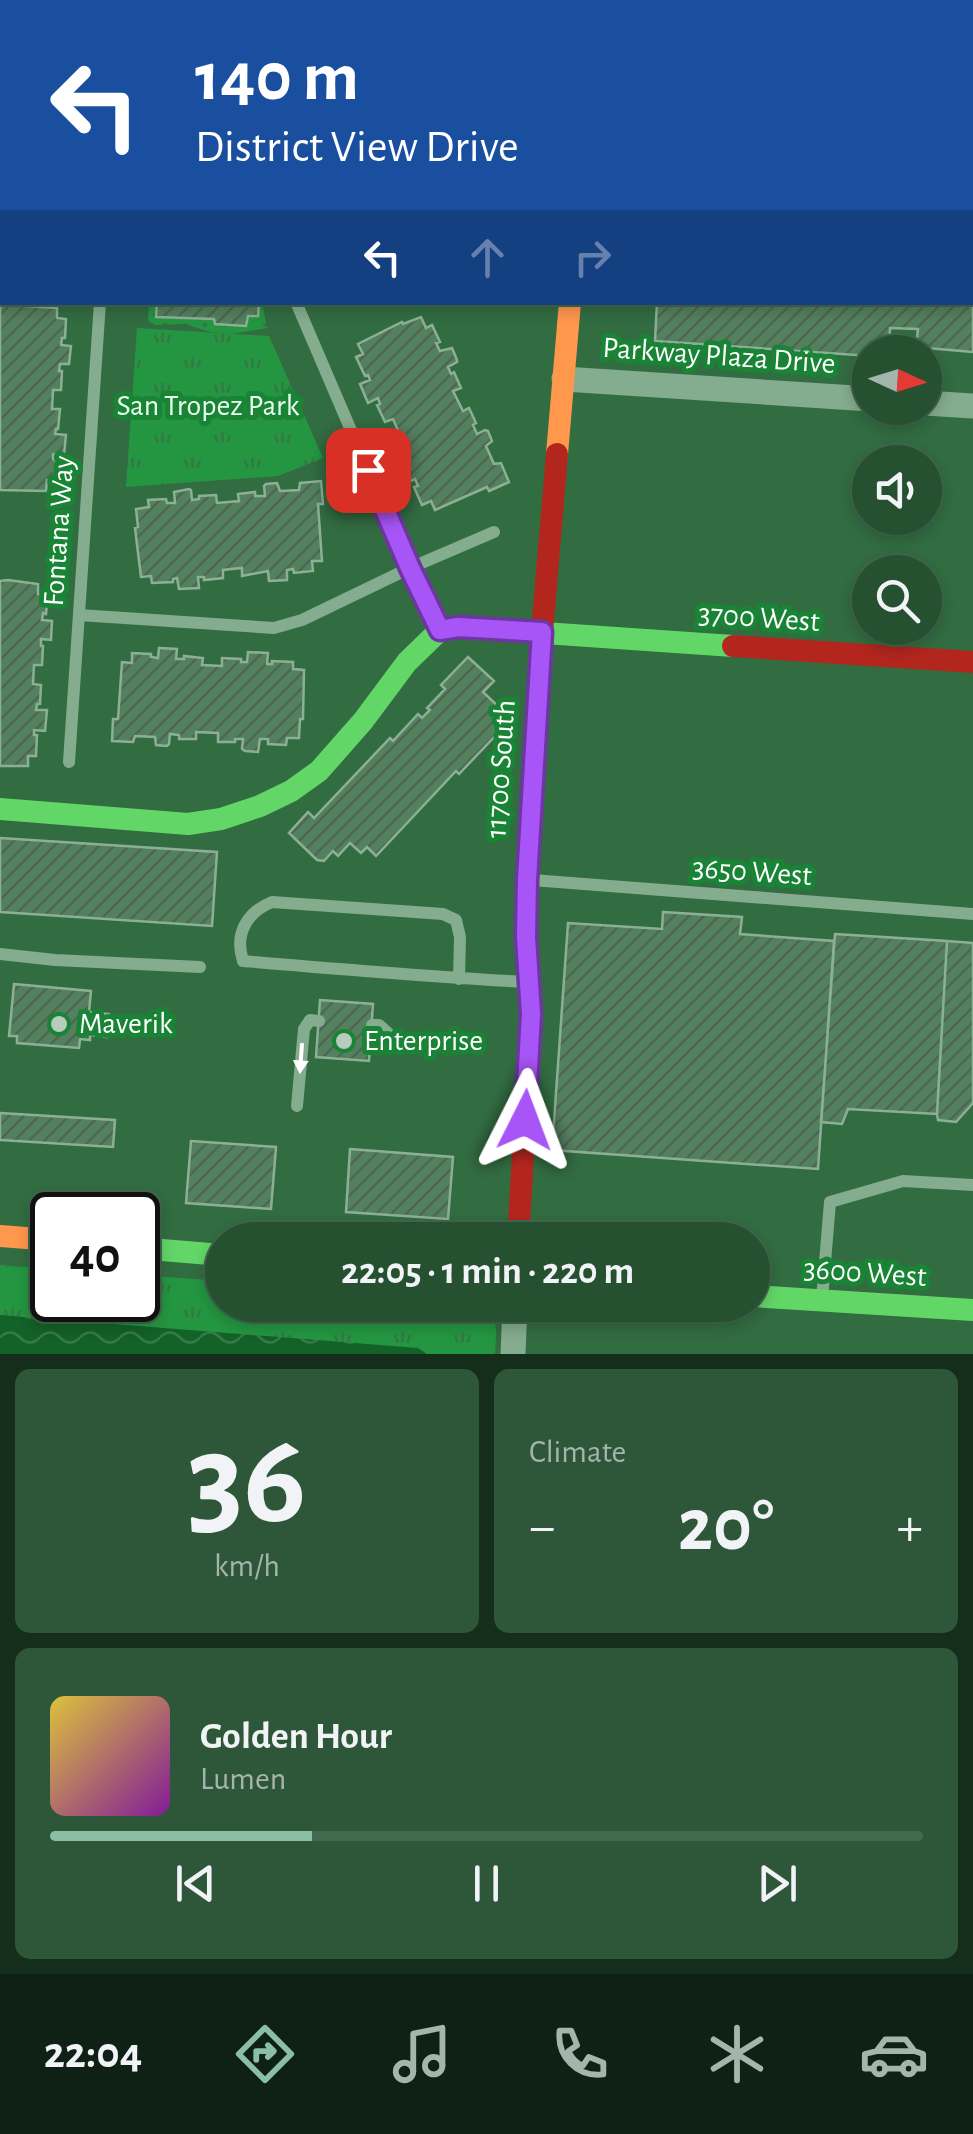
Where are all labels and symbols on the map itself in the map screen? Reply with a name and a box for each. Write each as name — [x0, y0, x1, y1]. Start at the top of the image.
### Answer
street label: Parkway Plaza Drive — [602, 333, 836, 379]
north arrow — [852, 335, 942, 425]
park label: San Tropez Park — [117, 391, 300, 421]
pin — [326, 428, 411, 513]
street label: Fontana Way — [39, 455, 79, 607]
street label: 3700 West — [697, 599, 821, 637]
street label: 11700 South — [481, 699, 521, 839]
street label: 3650 West — [691, 853, 813, 891]
place label: Maverik — [79, 1009, 173, 1039]
marker: Maverik — [48, 1013, 70, 1035]
place label: Enterprise — [364, 1026, 483, 1056]
marker: Enterprise — [333, 1030, 355, 1052]
one-way arrow — [292, 1043, 308, 1074]
position arrow — [473, 1068, 577, 1172]
speed limit sign: 40 — [30, 1192, 160, 1322]
street label: 3600 West — [803, 1254, 928, 1292]

